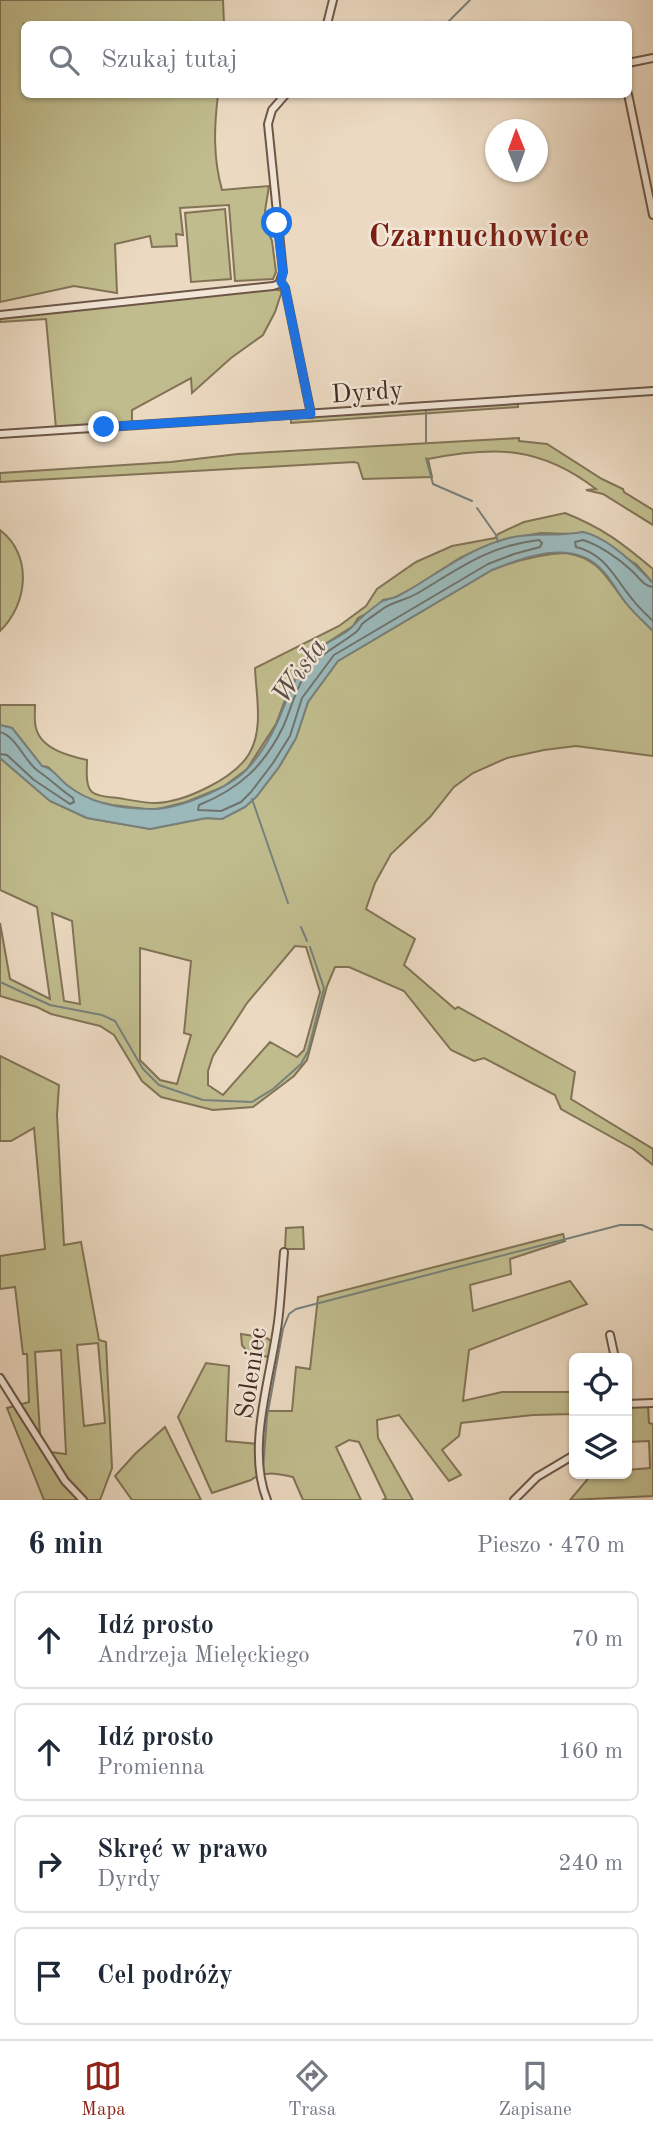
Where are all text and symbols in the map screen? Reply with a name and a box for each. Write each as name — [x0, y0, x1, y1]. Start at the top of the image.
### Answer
search box — [21, 21, 632, 98]
icon: search — [45, 41, 83, 79]
text: Szukaj tutaj — [101, 47, 238, 73]
north arrow — [485, 119, 548, 182]
route start — [261, 207, 292, 238]
district label: Czarnuchowice — [369, 221, 589, 254]
street label: Dyrdy — [330, 377, 404, 408]
route end — [88, 411, 119, 442]
water label: Wisła — [268, 634, 333, 710]
street label: Soleniec — [232, 1326, 272, 1421]
map controls — [569, 1353, 632, 1479]
button: locate — [569, 1353, 632, 1416]
button: layers — [569, 1416, 632, 1479]
text: 6 min — [28, 1530, 103, 1560]
text: Pieszo · 470 m — [477, 1534, 625, 1557]
text: Idź prosto — [97, 1613, 214, 1639]
icon: ahead — [30, 1621, 68, 1659]
text: 70 m — [572, 1628, 623, 1651]
text: Andrzeja Mielęckiego — [97, 1644, 310, 1667]
text: Idź prosto — [97, 1725, 214, 1751]
icon: ahead — [30, 1733, 68, 1771]
text: 160 m — [558, 1740, 623, 1763]
text: Promienna — [97, 1756, 205, 1779]
text: Skręć w prawo — [97, 1837, 268, 1863]
icon: right — [30, 1845, 68, 1883]
text: 240 m — [558, 1852, 623, 1875]
text: Dyrdy — [97, 1868, 161, 1891]
icon: arrive — [30, 1957, 68, 1995]
text: Cel podróży — [97, 1963, 233, 1989]
tab: Mapa — [81, 2057, 126, 2122]
tab: Trasa — [288, 2057, 336, 2122]
tab: Zapisane — [498, 2057, 572, 2122]

